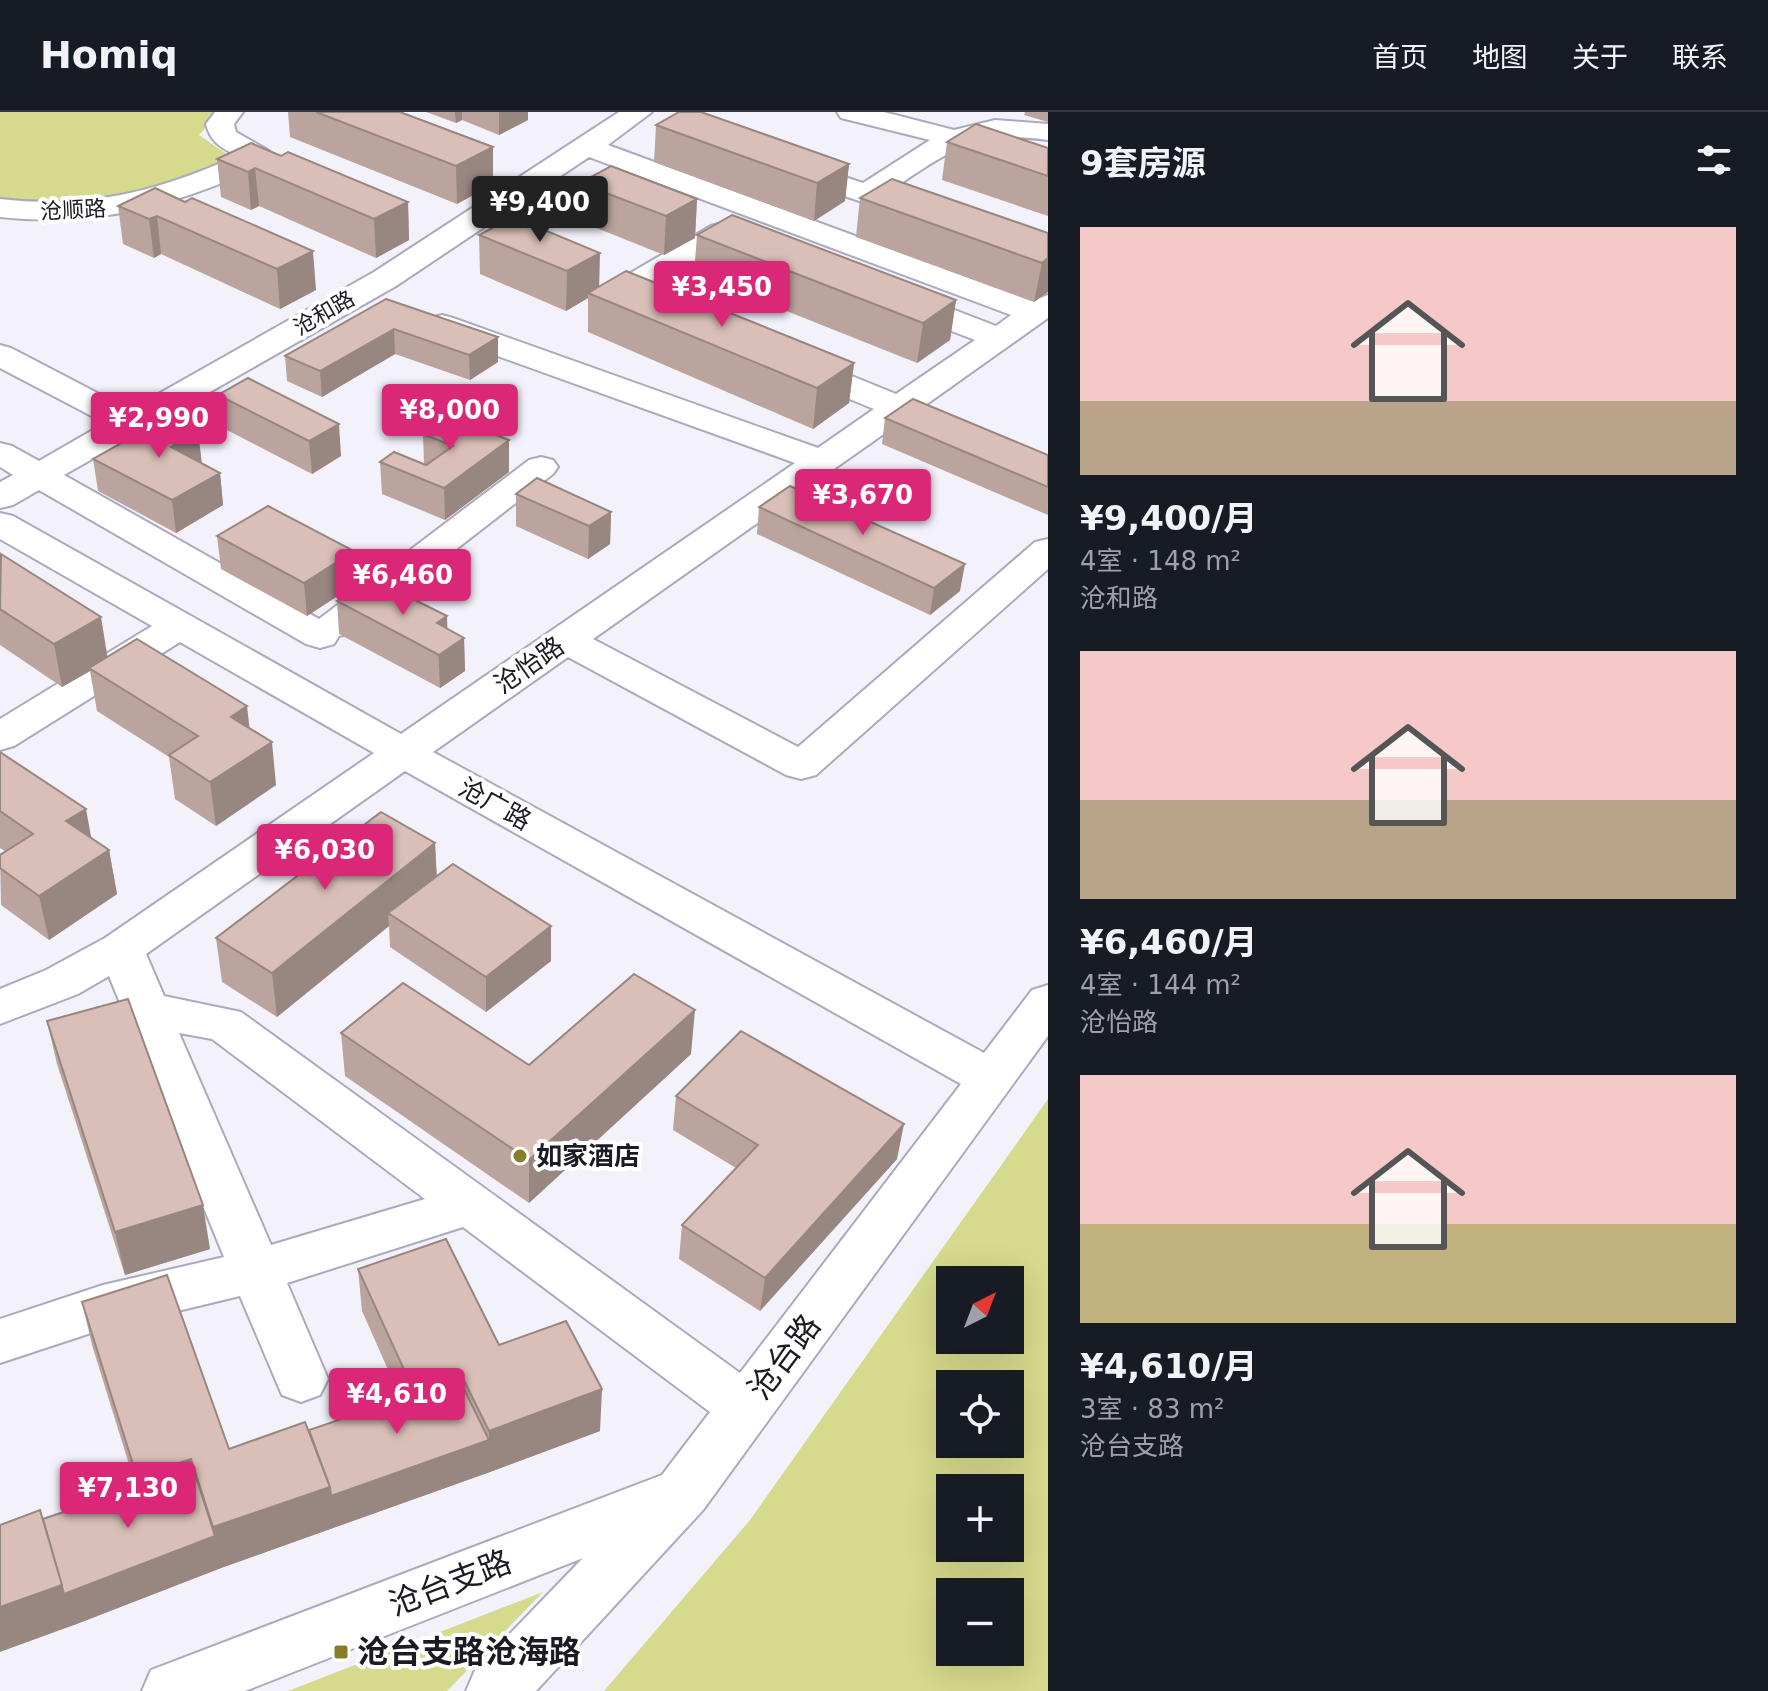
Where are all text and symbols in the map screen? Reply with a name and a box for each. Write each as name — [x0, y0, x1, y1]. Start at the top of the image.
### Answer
text: Homiq — [40, 33, 178, 77]
text: 首页 — [1372, 41, 1428, 74]
text: 地图 — [1472, 41, 1528, 74]
text: 关于 — [1572, 41, 1628, 74]
text: 联系 — [1672, 41, 1728, 74]
icon: filters — [1692, 138, 1736, 182]
text: 9套房源 — [1080, 143, 1206, 183]
pin: ¥9,400 — [475, 176, 605, 244]
text: ¥9,400 — [490, 187, 590, 217]
street label: 沧顺路 — [39, 196, 107, 224]
pin: ¥3,450 — [657, 261, 787, 329]
text: ¥3,450 — [672, 272, 772, 302]
icon: home — [1336, 279, 1480, 423]
street label: 沧和路 — [289, 286, 359, 340]
pin: ¥8,000 — [385, 384, 515, 452]
pin: ¥2,990 — [94, 392, 224, 460]
text: ¥8,000 — [400, 395, 500, 425]
text: ¥2,990 — [109, 403, 209, 433]
pin: ¥3,670 — [798, 469, 928, 537]
text: ¥3,670 — [813, 480, 913, 510]
text: ¥9,400/月 — [1080, 498, 1258, 538]
text: 4室 · 148 m² — [1080, 546, 1241, 576]
pin: ¥6,460 — [338, 549, 468, 617]
text: ¥6,460 — [353, 560, 453, 590]
text: 沧和路 — [1080, 583, 1158, 613]
street label: 沧怡路 — [488, 630, 570, 700]
icon: home — [1336, 703, 1480, 847]
street label: 沧广路 — [454, 772, 536, 836]
pin: ¥6,030 — [260, 824, 390, 892]
text: ¥6,030 — [275, 835, 375, 865]
text: ¥6,460/月 — [1080, 922, 1258, 962]
text: 4室 · 144 m² — [1080, 970, 1241, 1000]
text: 沧怡路 — [1080, 1007, 1158, 1037]
icon: home — [1336, 1127, 1480, 1271]
place label: 如家酒店 — [536, 1141, 640, 1171]
marker: 如家酒店 — [511, 1147, 529, 1165]
north arrow — [936, 1266, 1024, 1354]
map controls — [936, 1266, 1024, 1666]
street label: 沧台路 — [740, 1307, 828, 1407]
text: ¥4,610/月 — [1080, 1346, 1258, 1386]
pin: ¥4,610 — [332, 1368, 462, 1436]
button: locate — [936, 1370, 1024, 1458]
text: ¥4,610 — [347, 1379, 447, 1409]
text: 3室 · 83 m² — [1080, 1394, 1224, 1424]
text: 沧台支路 — [1080, 1431, 1184, 1461]
pin: ¥7,130 — [63, 1462, 193, 1530]
text: ¥7,130 — [78, 1473, 178, 1503]
button: + — [936, 1474, 1024, 1562]
street label: 沧台支路 — [383, 1542, 517, 1624]
button: − — [936, 1578, 1024, 1666]
place label: 沧台支路沧海路 — [357, 1633, 581, 1671]
marker: 沧台支路沧海路 — [332, 1643, 350, 1661]

